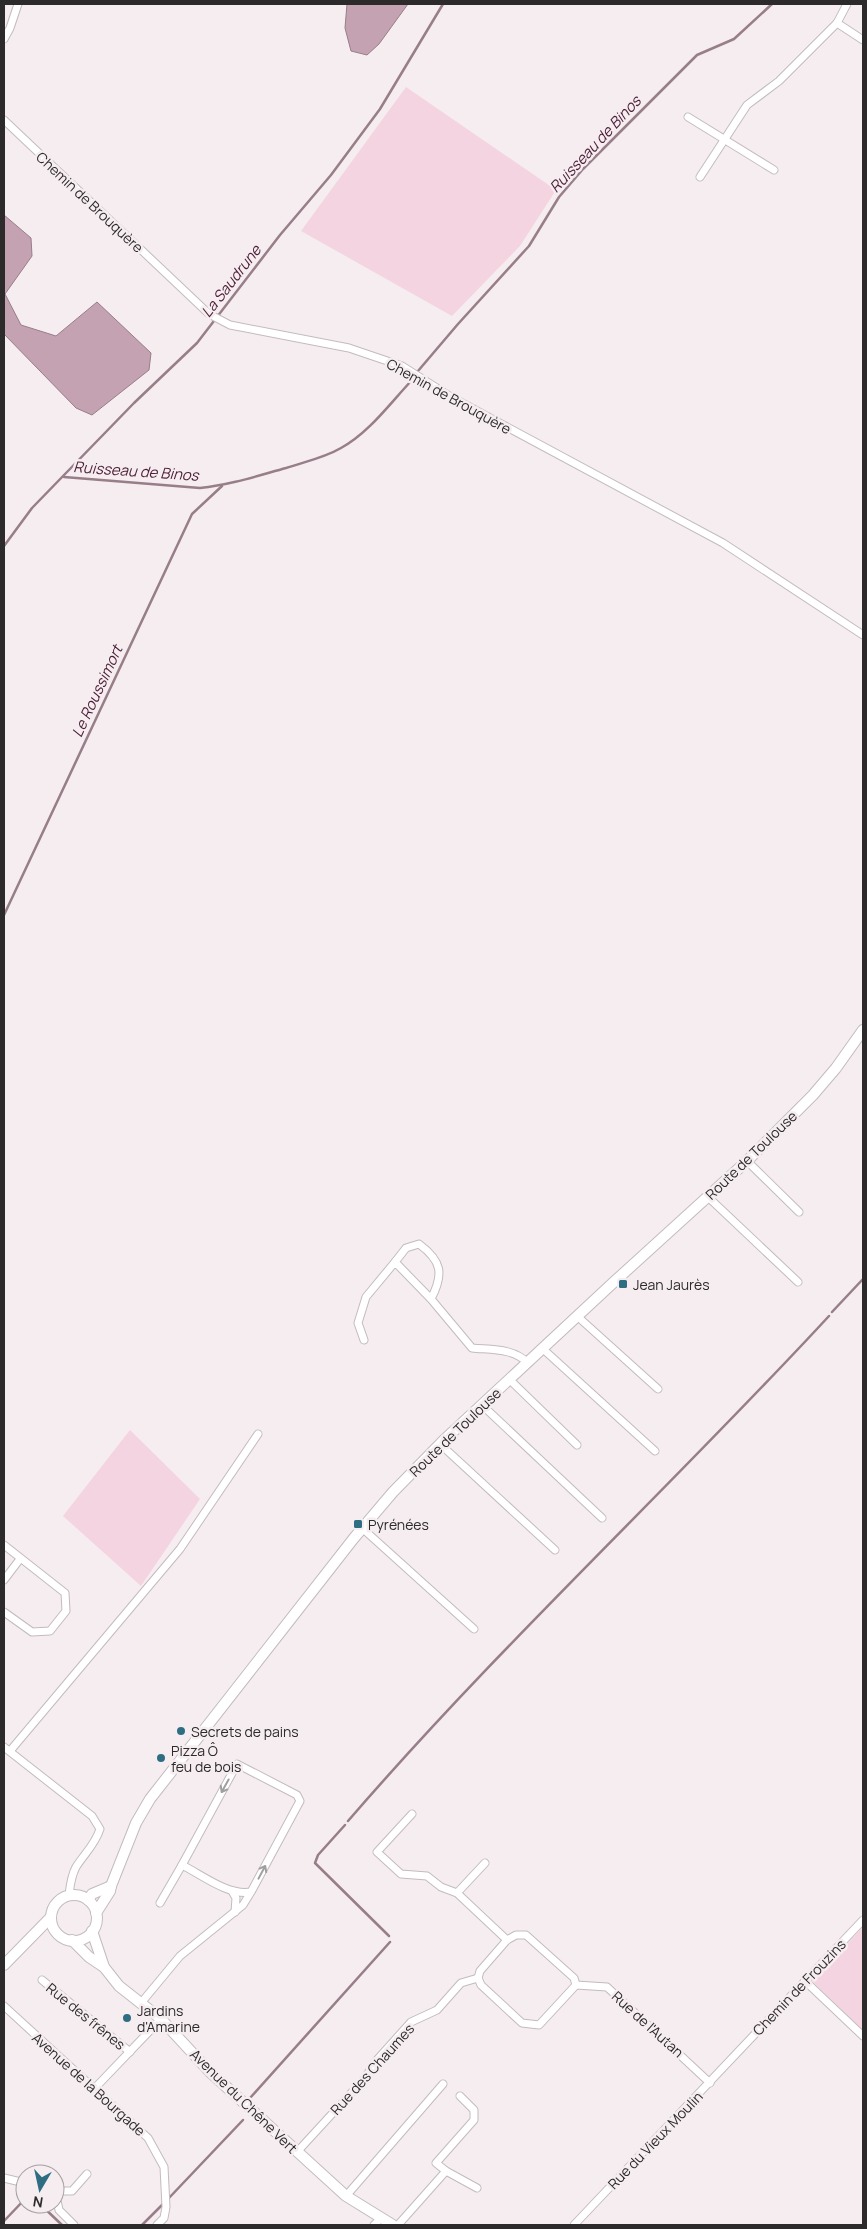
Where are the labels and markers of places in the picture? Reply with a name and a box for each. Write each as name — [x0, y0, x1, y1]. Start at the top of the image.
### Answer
place label: Jean Jaurès — [633, 1275, 710, 1294]
marker: Jean Jaurès — [617, 1278, 629, 1290]
place label: Pyrénées — [368, 1515, 429, 1534]
marker: Pyrénées — [352, 1518, 364, 1530]
place label: Secrets de pains — [191, 1722, 299, 1741]
marker: Secrets de pains — [175, 1725, 187, 1737]
place label: Pizza Ô feu de bois — [171, 1741, 241, 1776]
marker: Pizza Ô feu de bois — [155, 1752, 167, 1764]
place label: Jardins d'Amarine — [137, 2001, 200, 2036]
marker: Jardins d'Amarine — [121, 2012, 133, 2024]

